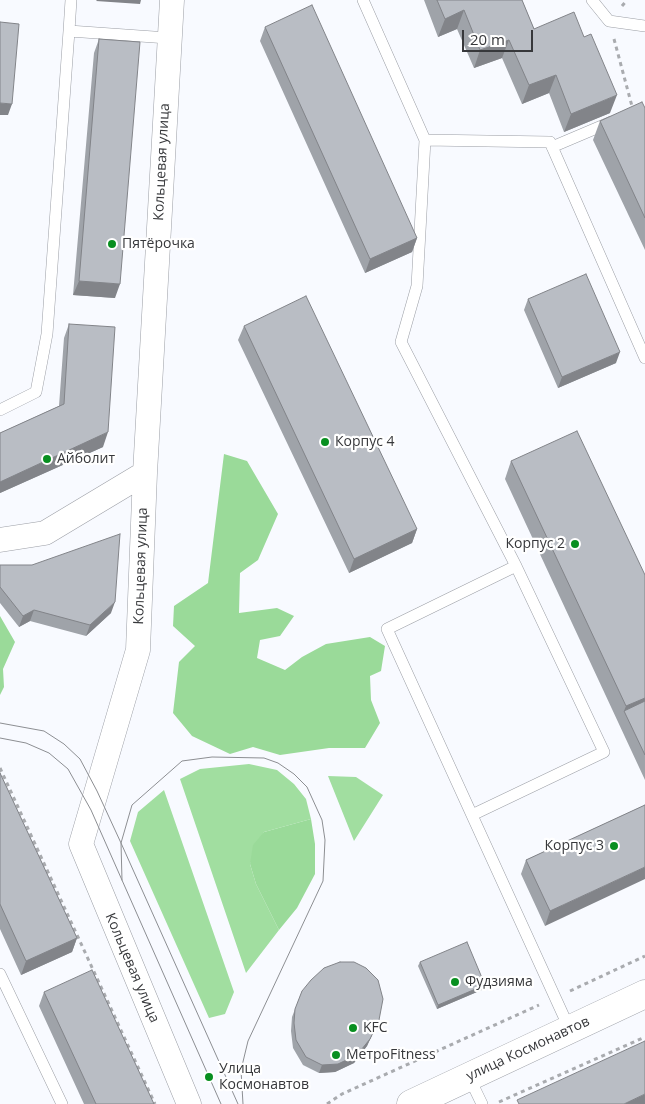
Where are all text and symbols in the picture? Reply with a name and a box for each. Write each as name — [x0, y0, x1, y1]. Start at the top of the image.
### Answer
scale bar — [465, 20, 536, 52]
text: 20 m — [470, 29, 505, 49]
street label: Кольцевая улица — [151, 103, 173, 221]
place label: Пятёрочка — [122, 236, 195, 252]
marker: Пятёрочка — [106, 238, 118, 250]
place label: Корпус 4 — [335, 434, 395, 450]
marker: Корпус 4 — [319, 436, 331, 448]
place label: Айболит — [57, 451, 115, 467]
marker: Айболит — [41, 453, 53, 465]
street label: Кольцевая улица — [131, 507, 151, 625]
place label: Корпус 2 — [505, 536, 565, 552]
marker: Корпус 2 — [569, 538, 581, 550]
place label: Корпус 3 — [544, 838, 604, 854]
marker: Корпус 3 — [608, 840, 620, 852]
street label: Кольцевая улица — [101, 911, 163, 1025]
place label: Фудзияма — [465, 974, 533, 990]
marker: Фудзияма — [449, 976, 461, 988]
street label: улица Космонавтов — [464, 1013, 592, 1085]
place label: KFC — [363, 1020, 388, 1036]
marker: KFC — [347, 1022, 359, 1034]
place label: МетроFitness — [346, 1047, 436, 1063]
marker: МетроFitness — [330, 1049, 342, 1061]
place label: Улица Космонавтов — [219, 1061, 309, 1094]
marker: Улица Космонавтов — [203, 1071, 215, 1083]

